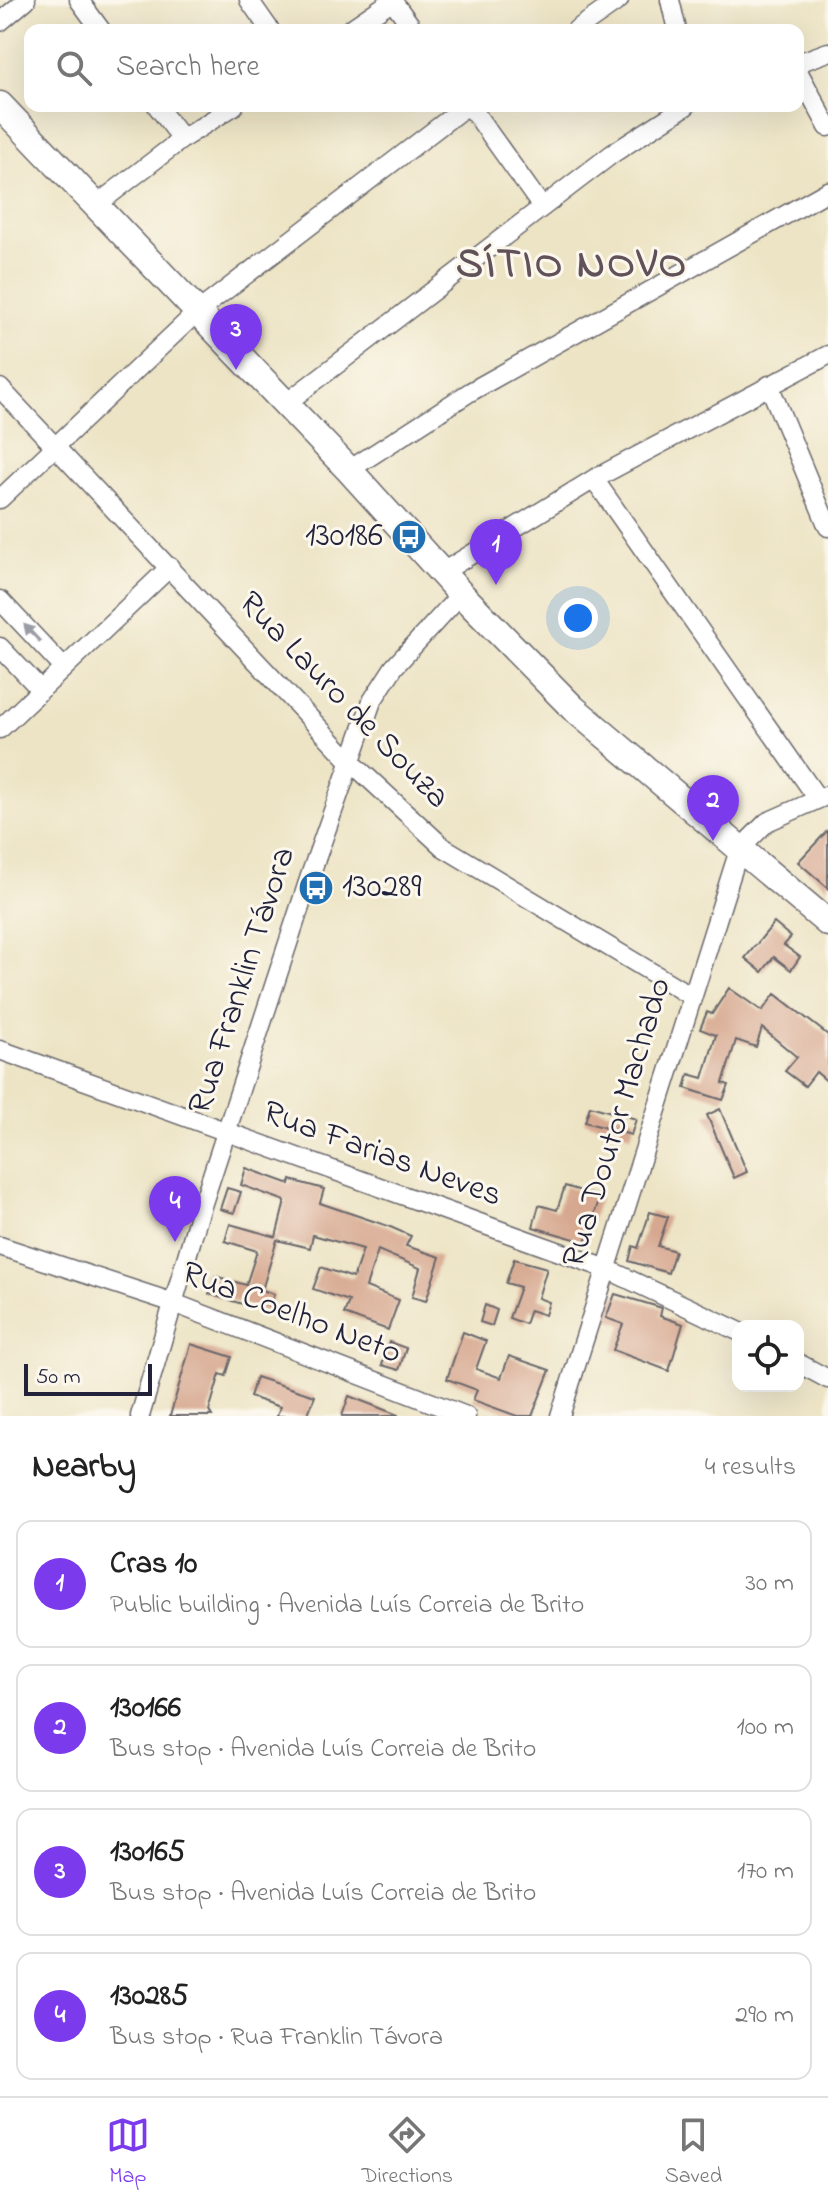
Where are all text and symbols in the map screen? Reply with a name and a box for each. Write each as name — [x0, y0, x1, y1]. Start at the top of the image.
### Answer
search box — [24, 24, 804, 112]
icon: search — [52, 46, 96, 90]
text: Search here — [116, 46, 260, 90]
district label: SÍTIO NOVO — [456, 235, 688, 296]
pin: 3 — [210, 304, 262, 370]
place label: 130186 — [305, 512, 383, 562]
bus stop icon: 130186 — [390, 518, 428, 556]
pin: 1 — [470, 519, 522, 585]
street label: Rua Lauro de Souza — [226, 581, 460, 821]
your location — [558, 598, 598, 638]
one-way arrow — [23, 624, 41, 643]
pin: 2 — [687, 775, 739, 841]
street label: Rua Franklin Távora — [176, 841, 310, 1121]
place label: 130289 — [342, 863, 421, 913]
bus stop icon: 130289 — [297, 869, 335, 907]
street label: Rua Doutor Machado — [550, 972, 686, 1274]
street label: Rua Farias Neves — [255, 1089, 509, 1221]
pin: 4 — [149, 1176, 201, 1242]
street label: Rua Coelho Neto — [174, 1249, 408, 1379]
map controls — [732, 1320, 804, 1392]
button: locate — [732, 1320, 804, 1392]
scale bar — [24, 1360, 152, 1396]
text: 50 m — [36, 1362, 81, 1394]
text: Nearby — [32, 1443, 136, 1493]
text: 4 results — [705, 1449, 796, 1487]
text: Cras 10 — [110, 1543, 197, 1587]
text: 1 — [56, 1565, 64, 1603]
text: 30 m — [745, 1565, 794, 1603]
text: Public building · Avenida Luís Correia de Brito — [110, 1587, 584, 1625]
text: 130166 — [110, 1687, 181, 1731]
text: 2 — [54, 1709, 66, 1747]
text: 100 m — [737, 1709, 794, 1747]
text: Bus stop · Avenida Luís Correia de Brito — [110, 1731, 536, 1769]
text: 130165 — [110, 1831, 185, 1875]
text: 3 — [55, 1853, 65, 1891]
text: 170 m — [737, 1853, 794, 1891]
text: Bus stop · Avenida Luís Correia de Brito — [110, 1875, 536, 1913]
text: 130285 — [110, 1975, 188, 2019]
text: 4 — [55, 1997, 65, 2035]
text: 290 m — [735, 1997, 794, 2035]
text: Bus stop · Rua Franklin Távora — [110, 2019, 443, 2057]
tab: Map — [106, 2113, 150, 2193]
tab: Directions — [362, 2113, 453, 2193]
tab: Saved — [665, 2113, 722, 2193]

